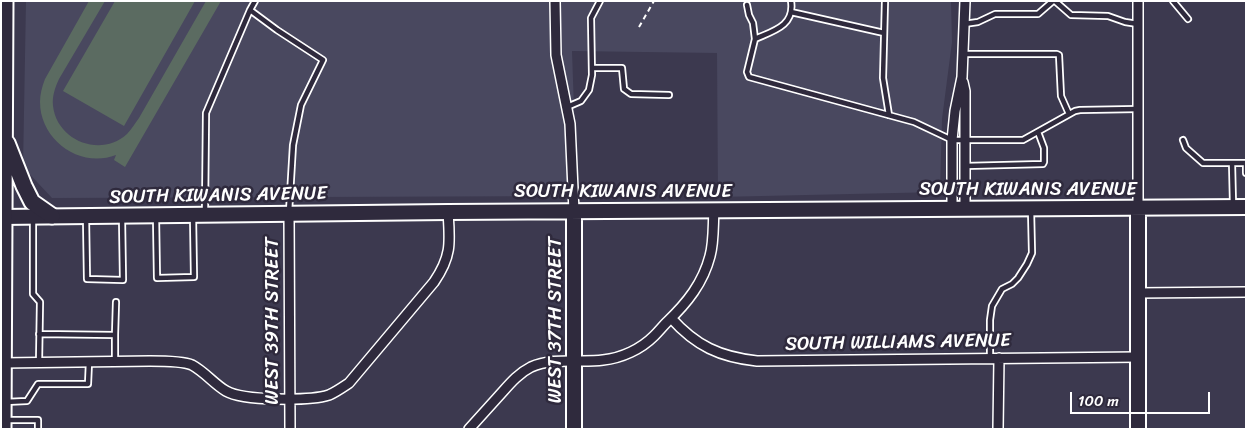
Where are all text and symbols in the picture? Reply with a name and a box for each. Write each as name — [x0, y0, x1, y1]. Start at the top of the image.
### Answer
street label: SOUTH KIWANIS AVENUE — [919, 179, 1137, 201]
street label: SOUTH KIWANIS AVENUE — [514, 181, 732, 203]
street label: SOUTH KIWANIS AVENUE — [109, 183, 327, 209]
street label: WEST 39TH STREET — [262, 237, 284, 405]
street label: WEST 37TH STREET — [545, 237, 567, 403]
street label: SOUTH WILLIAMS AVENUE — [785, 330, 1011, 356]
scale bar — [1072, 382, 1212, 414]
text: 100 m — [1078, 388, 1119, 414]

